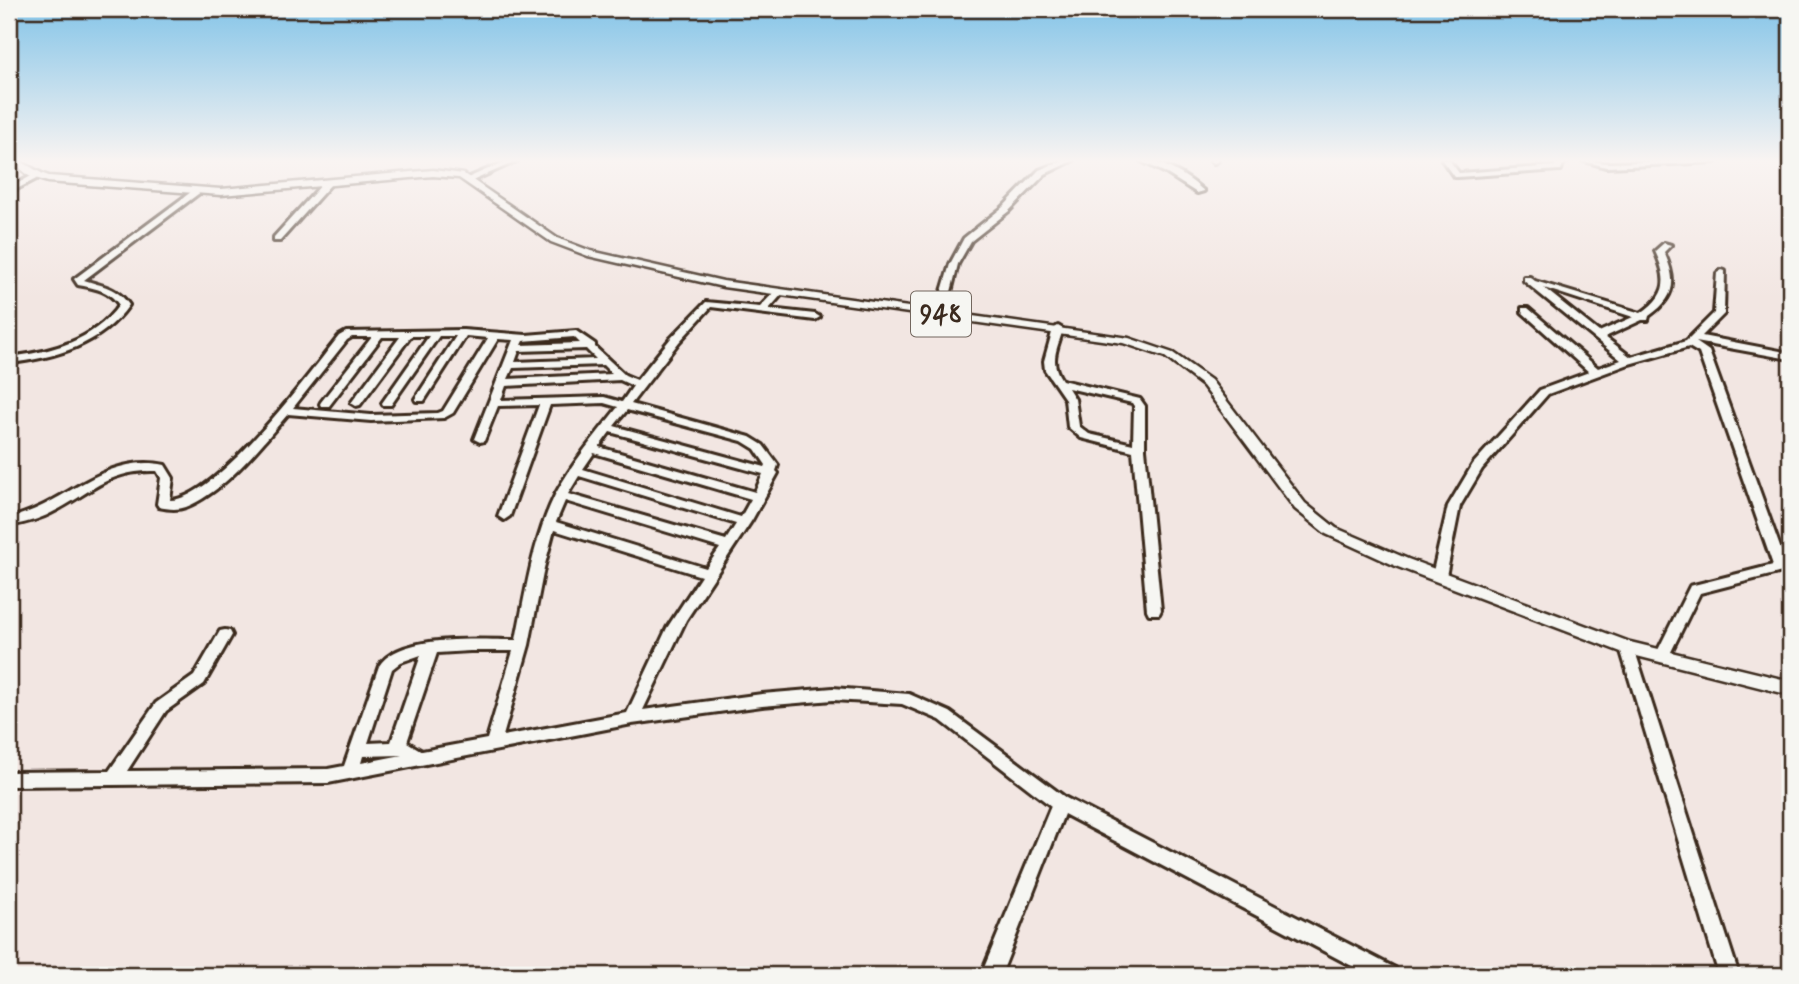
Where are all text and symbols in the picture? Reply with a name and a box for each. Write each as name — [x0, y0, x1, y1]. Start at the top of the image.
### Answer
road number: 948 — [911, 292, 971, 336]

